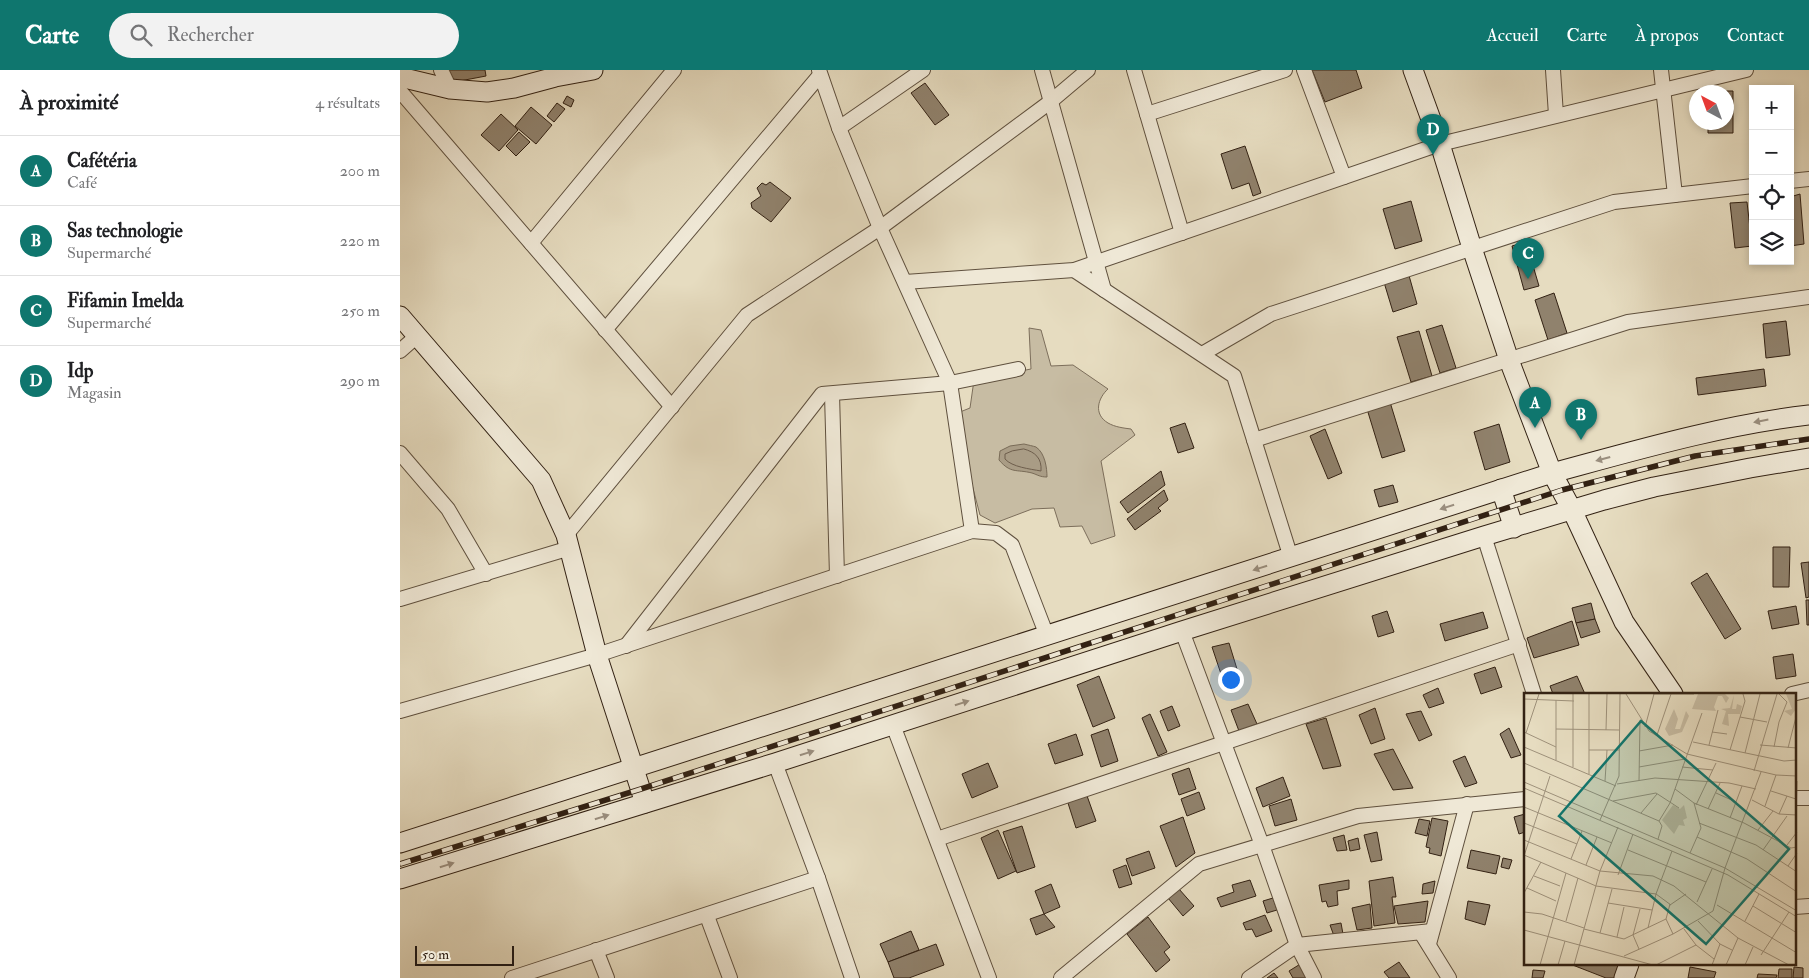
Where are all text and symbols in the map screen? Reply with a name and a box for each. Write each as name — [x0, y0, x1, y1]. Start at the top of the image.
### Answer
search box — [109, 13, 459, 58]
text: Carte — [25, 20, 79, 51]
icon: search — [127, 21, 155, 49]
text: Rechercher — [167, 23, 254, 47]
text: Accueil — [1486, 24, 1539, 47]
text: Carte — [1567, 24, 1607, 47]
text: À propos — [1635, 24, 1699, 47]
text: Contact — [1727, 24, 1784, 47]
north arrow — [1689, 85, 1734, 130]
map controls — [1749, 85, 1794, 265]
button: + — [1749, 85, 1794, 130]
text: À proximité — [20, 89, 118, 116]
text: 4 résultats — [315, 93, 380, 113]
pin: D — [1417, 114, 1449, 155]
button: − — [1749, 130, 1794, 175]
text: Cafétéria — [67, 149, 137, 173]
text: A — [31, 161, 41, 181]
text: 200 m — [340, 161, 380, 181]
text: Café — [67, 173, 97, 193]
button: locate — [1749, 175, 1794, 220]
text: Sas technologie — [67, 219, 183, 243]
button: layers — [1749, 220, 1794, 265]
text: B — [31, 231, 41, 251]
text: 220 m — [340, 231, 380, 251]
pin: C — [1512, 238, 1544, 279]
text: Supermarché — [67, 243, 151, 263]
text: Fifamin Imelda — [67, 289, 184, 313]
text: C — [30, 301, 42, 321]
text: 250 m — [341, 301, 380, 321]
text: Supermarché — [67, 313, 151, 333]
text: Idp — [67, 359, 93, 383]
text: D — [29, 371, 43, 391]
text: 290 m — [340, 371, 380, 391]
text: Magasin — [67, 383, 121, 403]
pin: A — [1519, 387, 1551, 428]
pin: B — [1565, 399, 1597, 440]
one-way arrow — [1753, 417, 1768, 425]
one-way arrow — [1595, 455, 1610, 463]
one-way arrow — [1440, 503, 1455, 511]
one-way arrow — [1252, 565, 1267, 572]
your location — [1218, 667, 1244, 693]
inset map — [1524, 693, 1796, 966]
one-way arrow — [954, 698, 969, 706]
one-way arrow — [800, 748, 815, 756]
one-way arrow — [594, 812, 609, 820]
one-way arrow — [439, 861, 454, 868]
scale bar — [415, 943, 514, 966]
text: 50 m — [422, 946, 449, 963]

